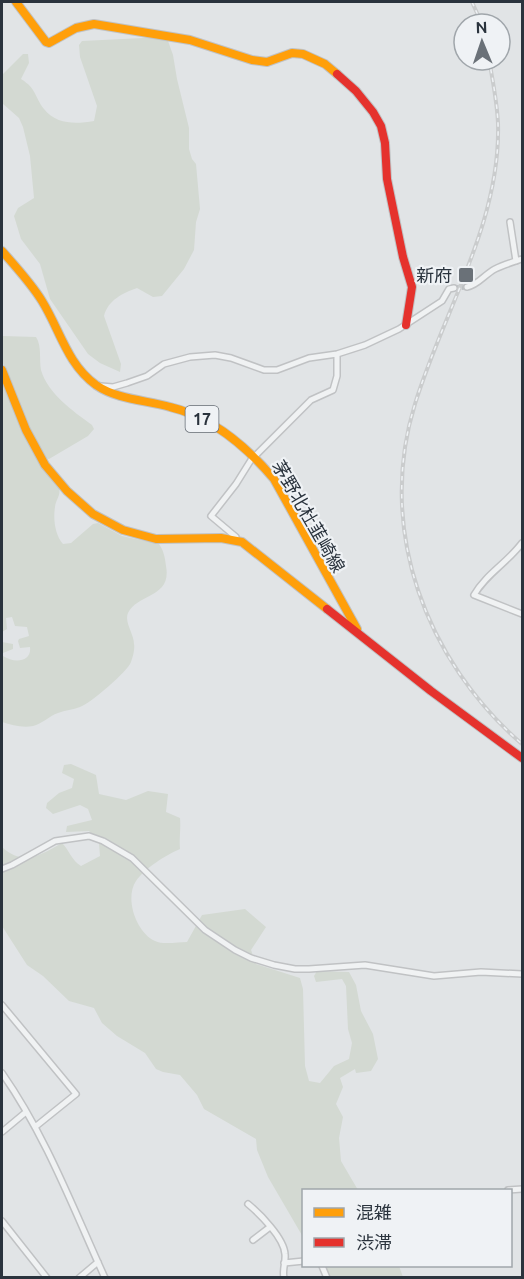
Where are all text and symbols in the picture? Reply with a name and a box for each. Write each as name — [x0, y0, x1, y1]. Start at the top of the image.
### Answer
north arrow — [452, 12, 512, 72]
text: N — [475, 18, 488, 36]
place label: 新府 — [416, 265, 452, 285]
marker: 新府 — [457, 266, 475, 284]
road number: 17 — [186, 406, 218, 432]
street label: 茅野北杜韮崎線 — [269, 456, 349, 576]
legend — [302, 1189, 512, 1267]
text: 混雑 — [356, 1202, 392, 1222]
text: 渋滞 — [356, 1232, 392, 1252]

